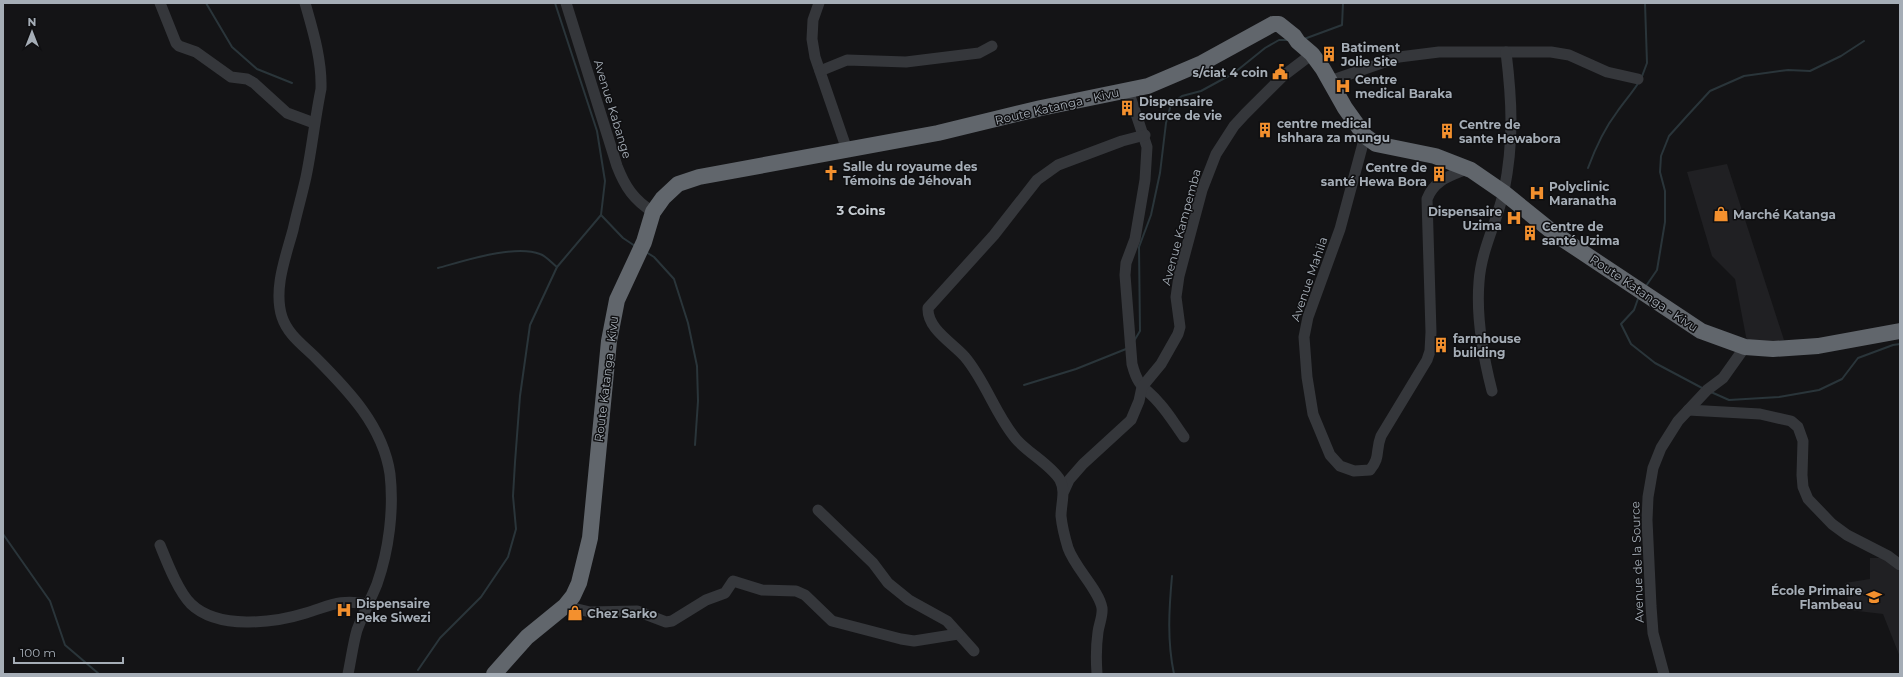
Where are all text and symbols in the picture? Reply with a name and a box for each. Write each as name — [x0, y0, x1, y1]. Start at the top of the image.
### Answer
north arrow — [12, 12, 52, 52]
text: N — [28, 15, 36, 29]
place label: Batiment Jolie Site — [1340, 40, 1401, 69]
building icon: Batiment Jolie Site — [1320, 45, 1338, 63]
street label: Avenue Kabange — [591, 58, 635, 160]
public building icon: s/ciat 4 coin — [1271, 63, 1289, 81]
place label: s/ciat 4 coin — [1193, 65, 1268, 80]
place label: Centre medical Baraka — [1355, 72, 1452, 101]
hospital icon: Centre medical Baraka — [1334, 77, 1352, 95]
street label: Route Katanga - Kivu — [993, 84, 1121, 128]
place label: Dispensaire source de vie — [1139, 94, 1223, 123]
building icon: Dispensaire source de vie — [1118, 99, 1136, 117]
place label: centre medical Ishhara za mungu — [1277, 116, 1390, 145]
place label: Centre de sante Hewabora — [1459, 117, 1561, 146]
building icon: centre medical Ishhara za mungu — [1256, 121, 1274, 139]
building icon: Centre de sante Hewabora — [1438, 122, 1456, 140]
place label: Salle du royaume des Témoins de Jéhovah — [843, 159, 978, 188]
place label: Centre de santé Hewa Bora — [1321, 160, 1427, 189]
church icon: Salle du royaume des Témoins de Jéhovah — [822, 164, 840, 182]
building icon: Centre de santé Hewa Bora — [1430, 165, 1448, 183]
street label: Avenue Kampemba — [1158, 167, 1204, 287]
place label: Polyclinic Maranatha — [1549, 179, 1617, 208]
hospital icon: Polyclinic Maranatha — [1528, 184, 1546, 202]
district label: 3 Coins — [836, 202, 886, 218]
place label: Dispensaire Uzima — [1428, 204, 1502, 233]
shop icon: Marché Katanga — [1712, 205, 1730, 223]
place label: Marché Katanga — [1733, 207, 1836, 222]
hospital icon: Dispensaire Uzima — [1505, 209, 1523, 227]
place label: Centre de santé Uzima — [1542, 219, 1620, 248]
building icon: Centre de santé Uzima — [1521, 224, 1539, 242]
street label: Avenue Mahila — [1287, 235, 1331, 323]
street label: Route Katanga - Kivu — [1587, 251, 1701, 335]
street label: Route Katanga - Kivu — [591, 315, 621, 443]
place label: farmhouse building — [1453, 331, 1521, 360]
building icon: farmhouse building — [1432, 336, 1450, 354]
street label: Avenue de la Source — [1627, 501, 1647, 623]
place label: École Primaire Flambeau — [1771, 583, 1862, 612]
school or university icon: École Primaire Flambeau — [1865, 588, 1883, 606]
place label: Dispensaire Peke Siwezi — [356, 596, 431, 625]
hospital icon: Dispensaire Peke Siwezi — [335, 601, 353, 619]
shop icon: Chez Sarko — [566, 604, 584, 622]
place label: Chez Sarko — [587, 606, 657, 621]
scale bar — [14, 639, 123, 665]
text: 100 m — [20, 645, 56, 660]

